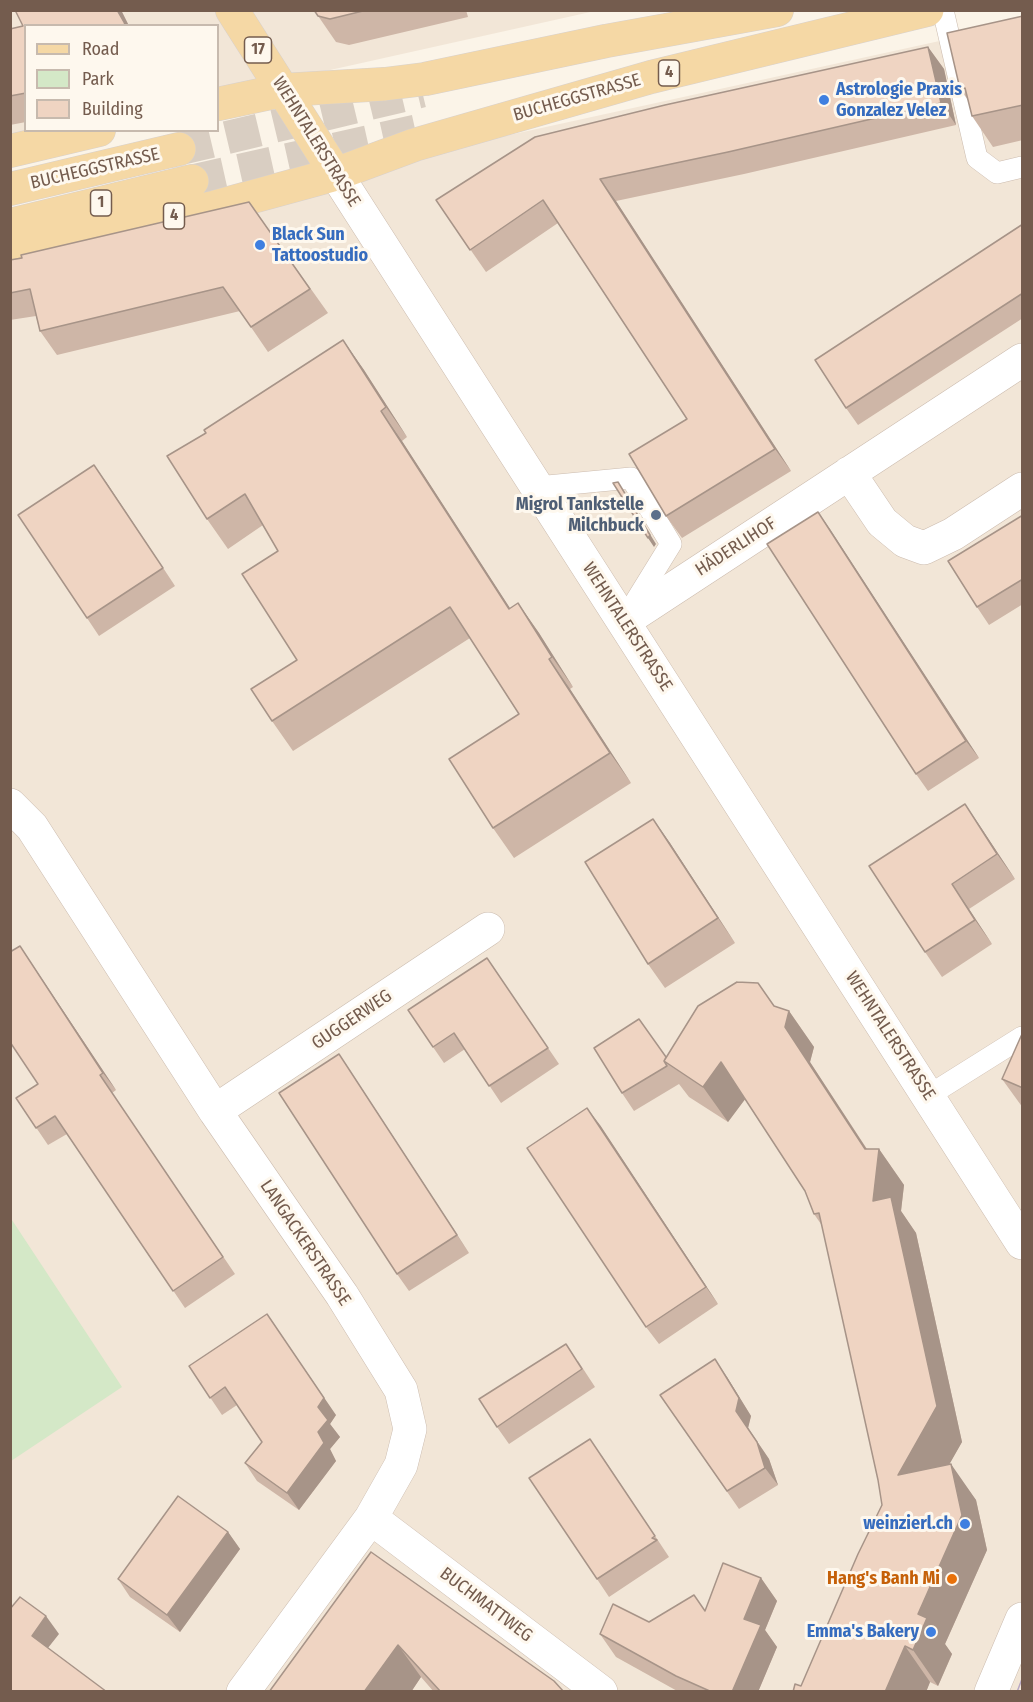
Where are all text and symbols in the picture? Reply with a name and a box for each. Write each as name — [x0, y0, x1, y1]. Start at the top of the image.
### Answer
legend — [24, 24, 219, 132]
road number: 17 — [244, 37, 272, 63]
text: Road — [82, 38, 119, 60]
road number: 4 — [658, 60, 680, 86]
text: Park — [82, 68, 114, 90]
street label: BUCHEGGSTRASSE — [511, 69, 643, 127]
street label: WEHNTALERSTRASSE — [267, 73, 365, 211]
place label: Astrologie Praxis Gonzalez Velez — [836, 79, 962, 122]
marker: Astrologie Praxis Gonzalez Velez — [817, 93, 831, 107]
text: Building — [82, 98, 143, 120]
street label: BUCHEGGSTRASSE — [28, 144, 162, 194]
road number: 1 — [90, 190, 112, 216]
road number: 4 — [164, 203, 184, 229]
place label: Black Sun Tattoostudio — [272, 224, 368, 266]
marker: Black Sun Tattoostudio — [253, 238, 267, 252]
place label: Migrol Tankstelle Milchbuck — [516, 494, 644, 536]
marker: Migrol Tankstelle Milchbuck — [649, 508, 663, 522]
street label: HÄDERLIHOF — [692, 513, 780, 581]
street label: WEHNTALERSTRASSE — [577, 559, 677, 695]
street label: WEHNTALERSTRASSE — [840, 968, 940, 1104]
street label: GUGGERWEG — [308, 985, 396, 1055]
street label: LANGACKERSTRASSE — [255, 1176, 355, 1310]
place label: weinzierl.ch — [863, 1513, 953, 1535]
marker: weinzierl.ch — [958, 1517, 972, 1531]
street label: BUCHMATTWEG — [435, 1563, 537, 1647]
place label: Hang's Banh Mi — [827, 1568, 940, 1590]
marker: Hang's Banh Mi — [945, 1572, 959, 1586]
place label: Emma's Bakery — [807, 1621, 919, 1643]
marker: Emma's Bakery — [924, 1625, 938, 1639]

